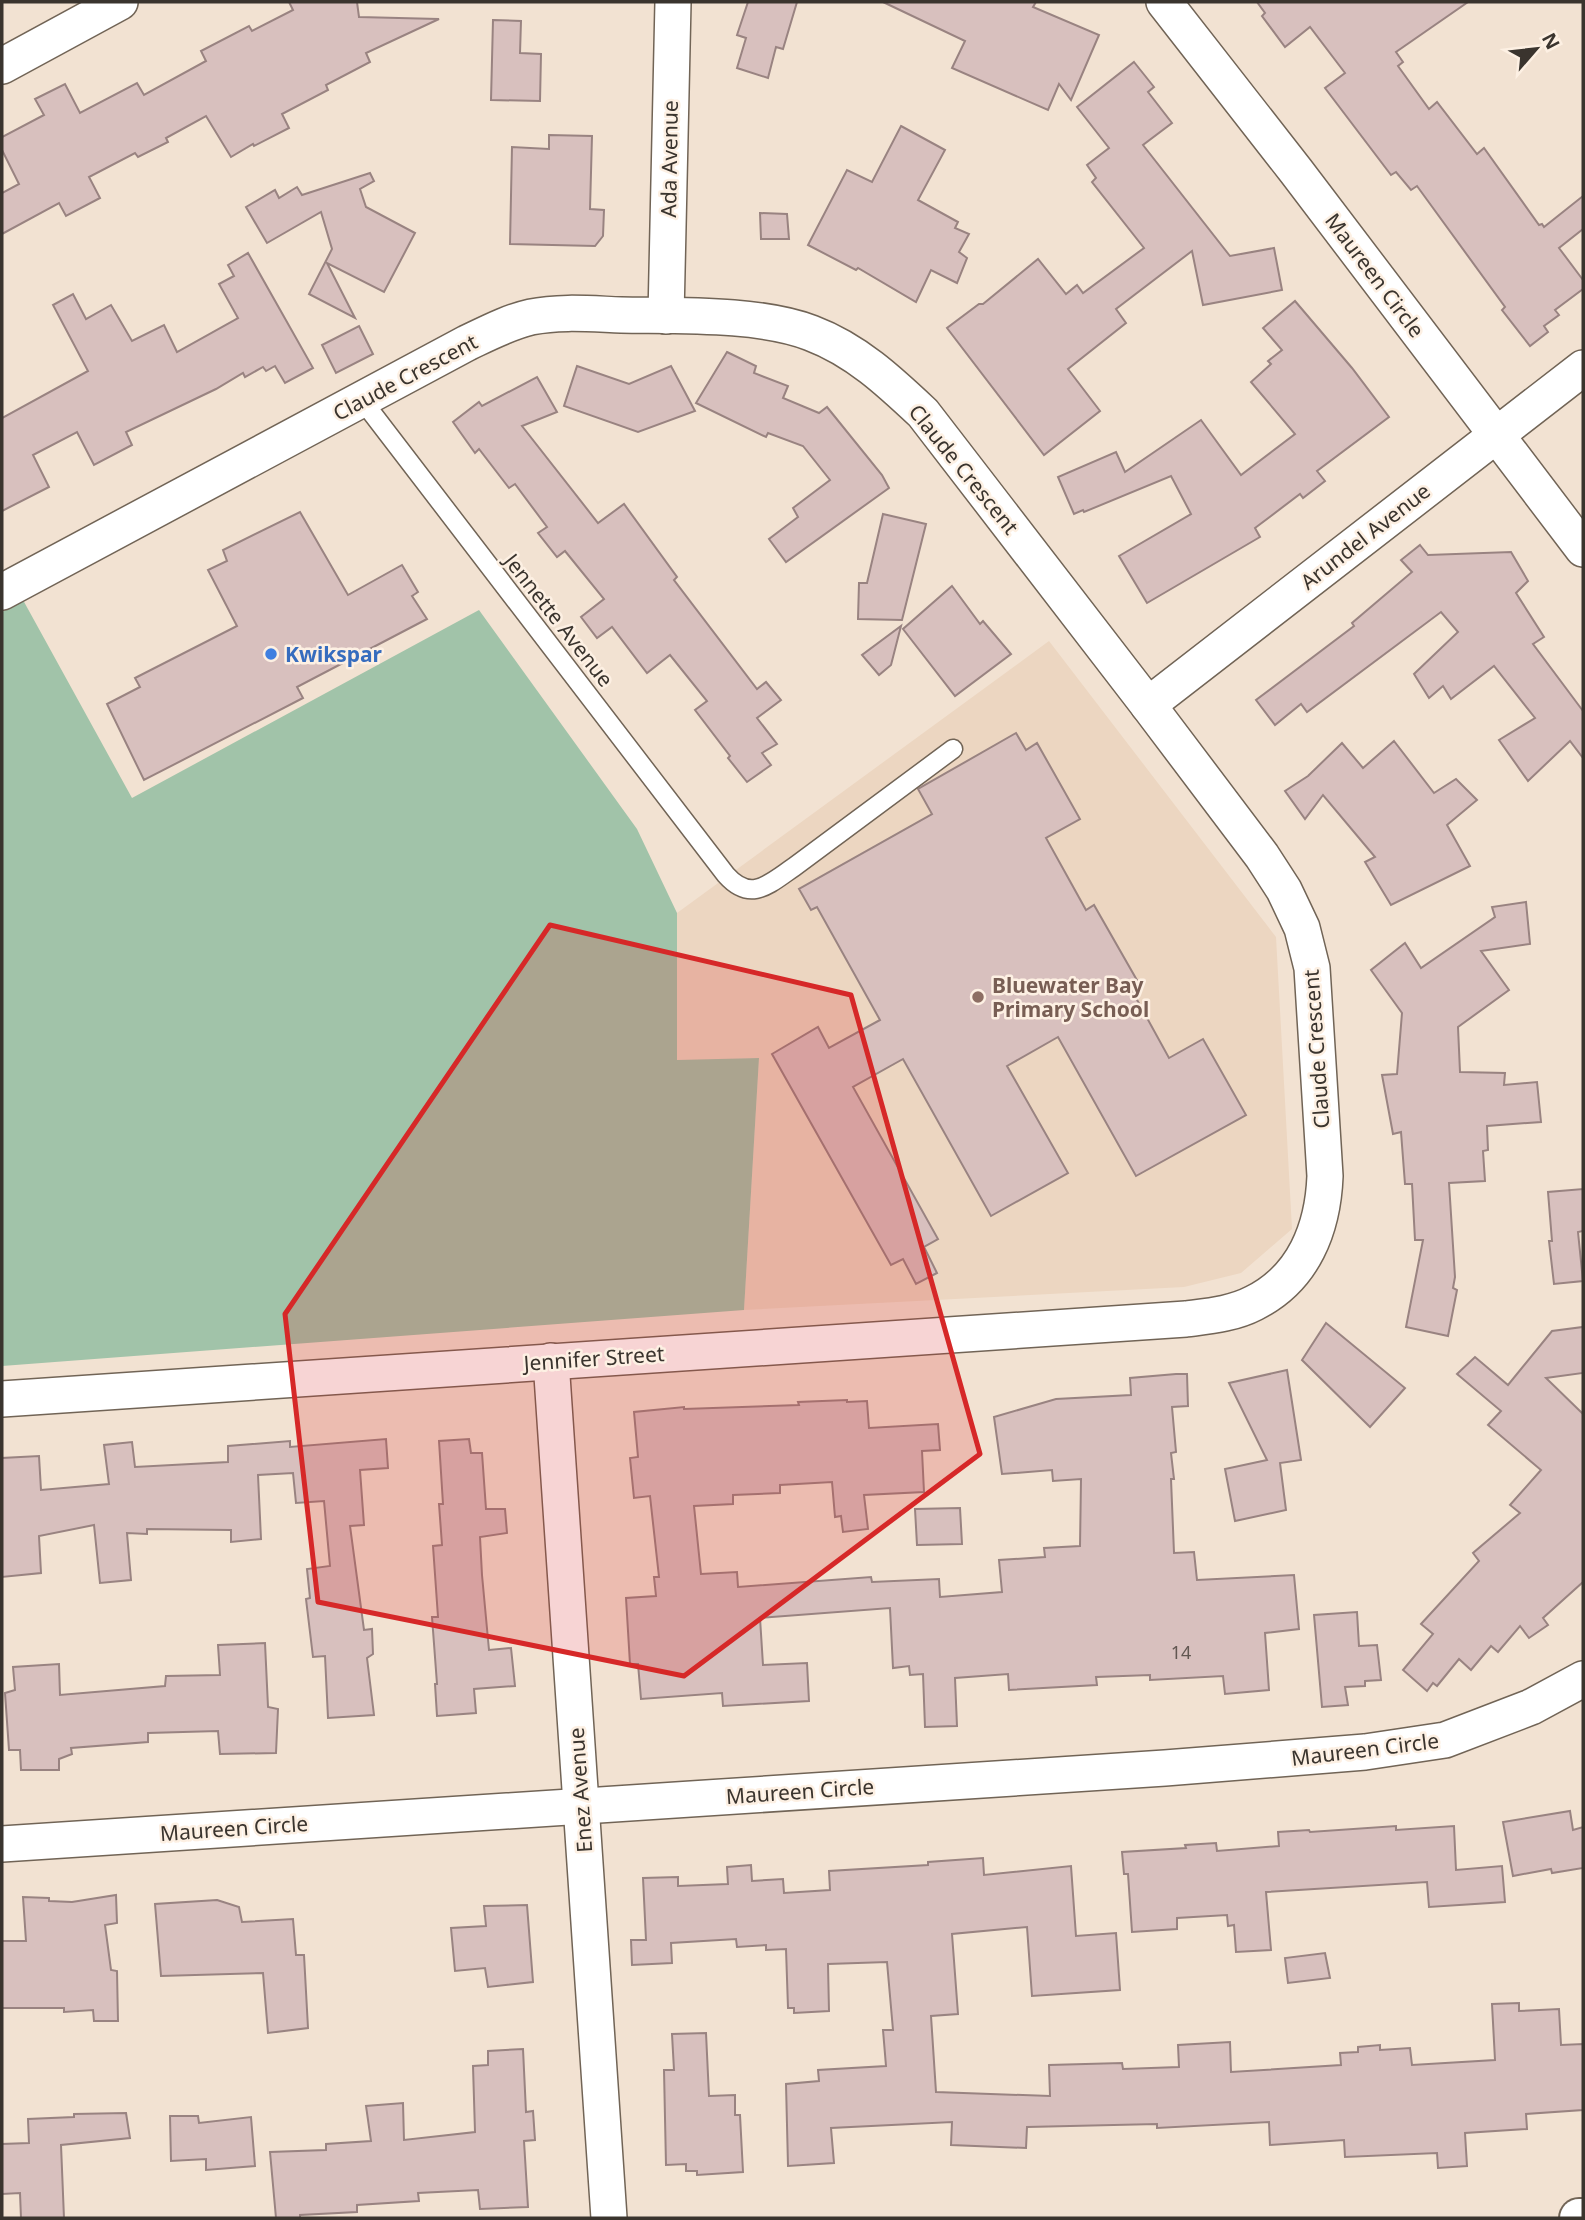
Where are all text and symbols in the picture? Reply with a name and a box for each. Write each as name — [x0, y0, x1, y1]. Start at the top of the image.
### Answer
north arrow — [1501, 14, 1571, 84]
text: N — [1536, 28, 1566, 54]
street label: Ada Avenue — [654, 100, 684, 218]
street label: Maureen Circle — [1319, 207, 1431, 343]
street label: Claude Crescent — [328, 327, 482, 427]
street label: Claude Crescent — [903, 398, 1025, 540]
street label: Arundel Avenue — [1294, 477, 1436, 595]
street label: Jennette Avenue — [497, 546, 620, 692]
place label: Kwikspar — [285, 640, 383, 668]
marker: Kwikspar — [263, 646, 279, 662]
street label: Claude Crescent — [1296, 968, 1336, 1130]
place label: Bluewater Bay Primary School — [992, 971, 1149, 1023]
marker: Bluewater Bay Primary School — [970, 989, 986, 1005]
street label: Jennifer Street — [521, 1339, 666, 1377]
house number: 14 — [1171, 1640, 1191, 1664]
street label: Enez Avenue — [562, 1726, 598, 1854]
street label: Maureen Circle — [1290, 1726, 1440, 1772]
street label: Maureen Circle — [725, 1772, 875, 1810]
street label: Maureen Circle — [159, 1809, 309, 1847]

